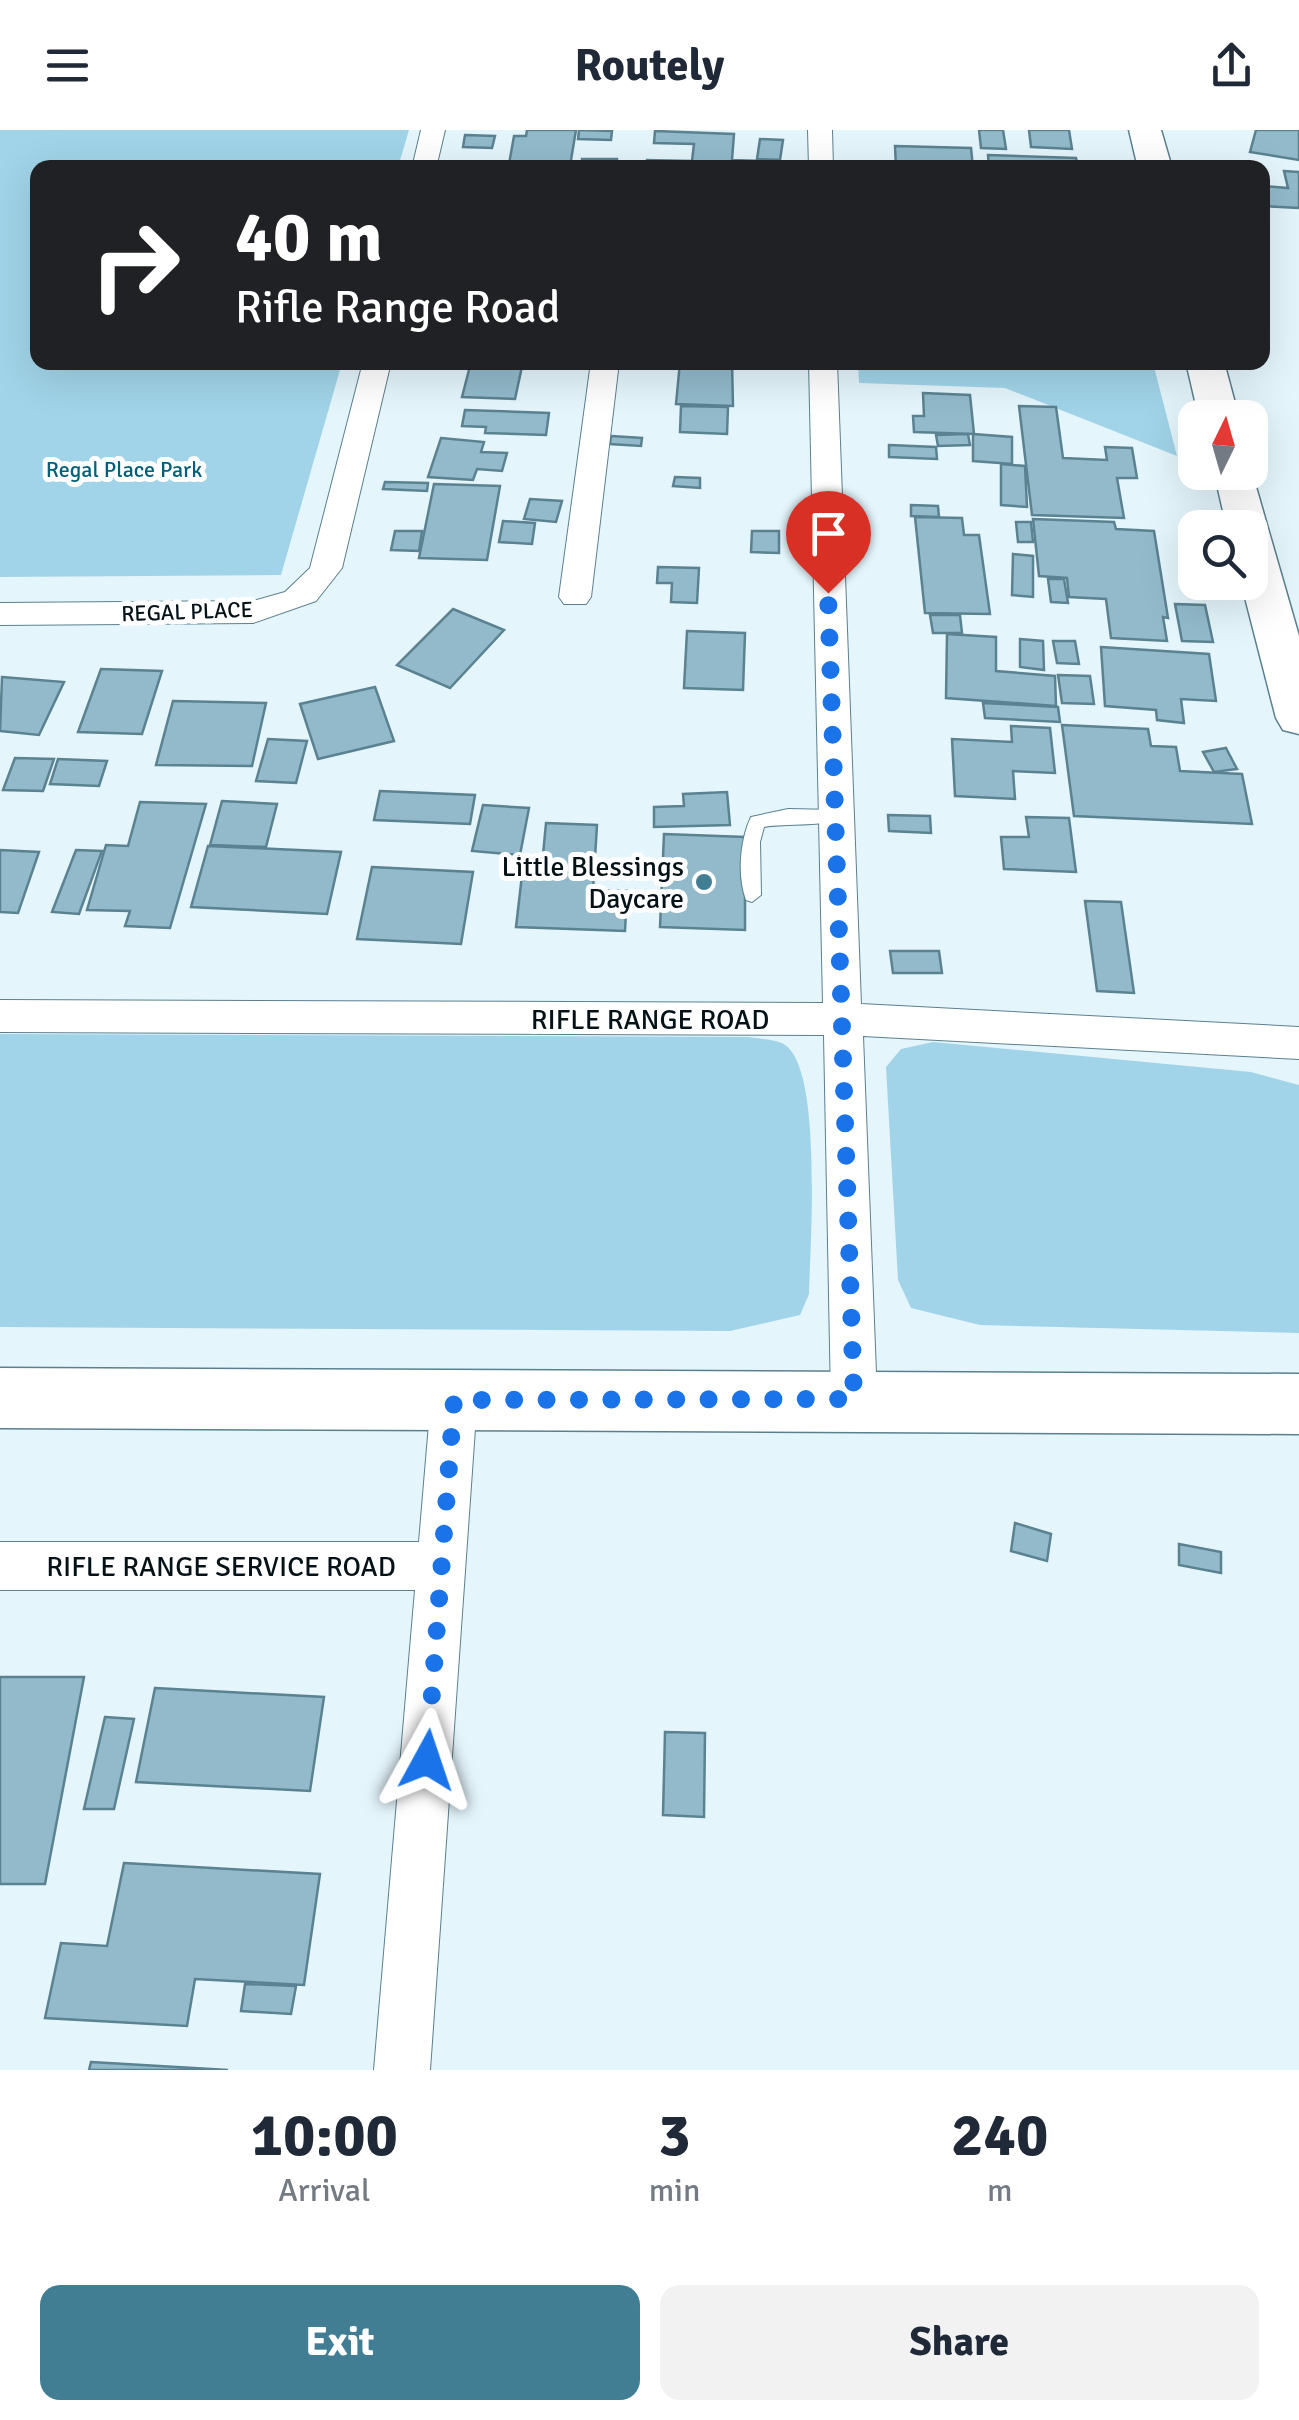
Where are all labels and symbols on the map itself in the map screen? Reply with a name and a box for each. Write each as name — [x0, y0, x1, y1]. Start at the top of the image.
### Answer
north arrow — [1178, 400, 1268, 490]
park label: Regal Place Park — [46, 456, 202, 483]
pin — [786, 491, 871, 594]
street label: REGAL PLACE — [121, 596, 253, 627]
place label: Little Blessings Daycare — [501, 850, 684, 916]
marker: Little Blessings Daycare — [693, 871, 715, 893]
street label: RIFLE RANGE ROAD — [531, 1003, 769, 1037]
street label: RIFLE RANGE SERVICE ROAD — [46, 1550, 396, 1584]
position arrow — [375, 1708, 479, 1812]

